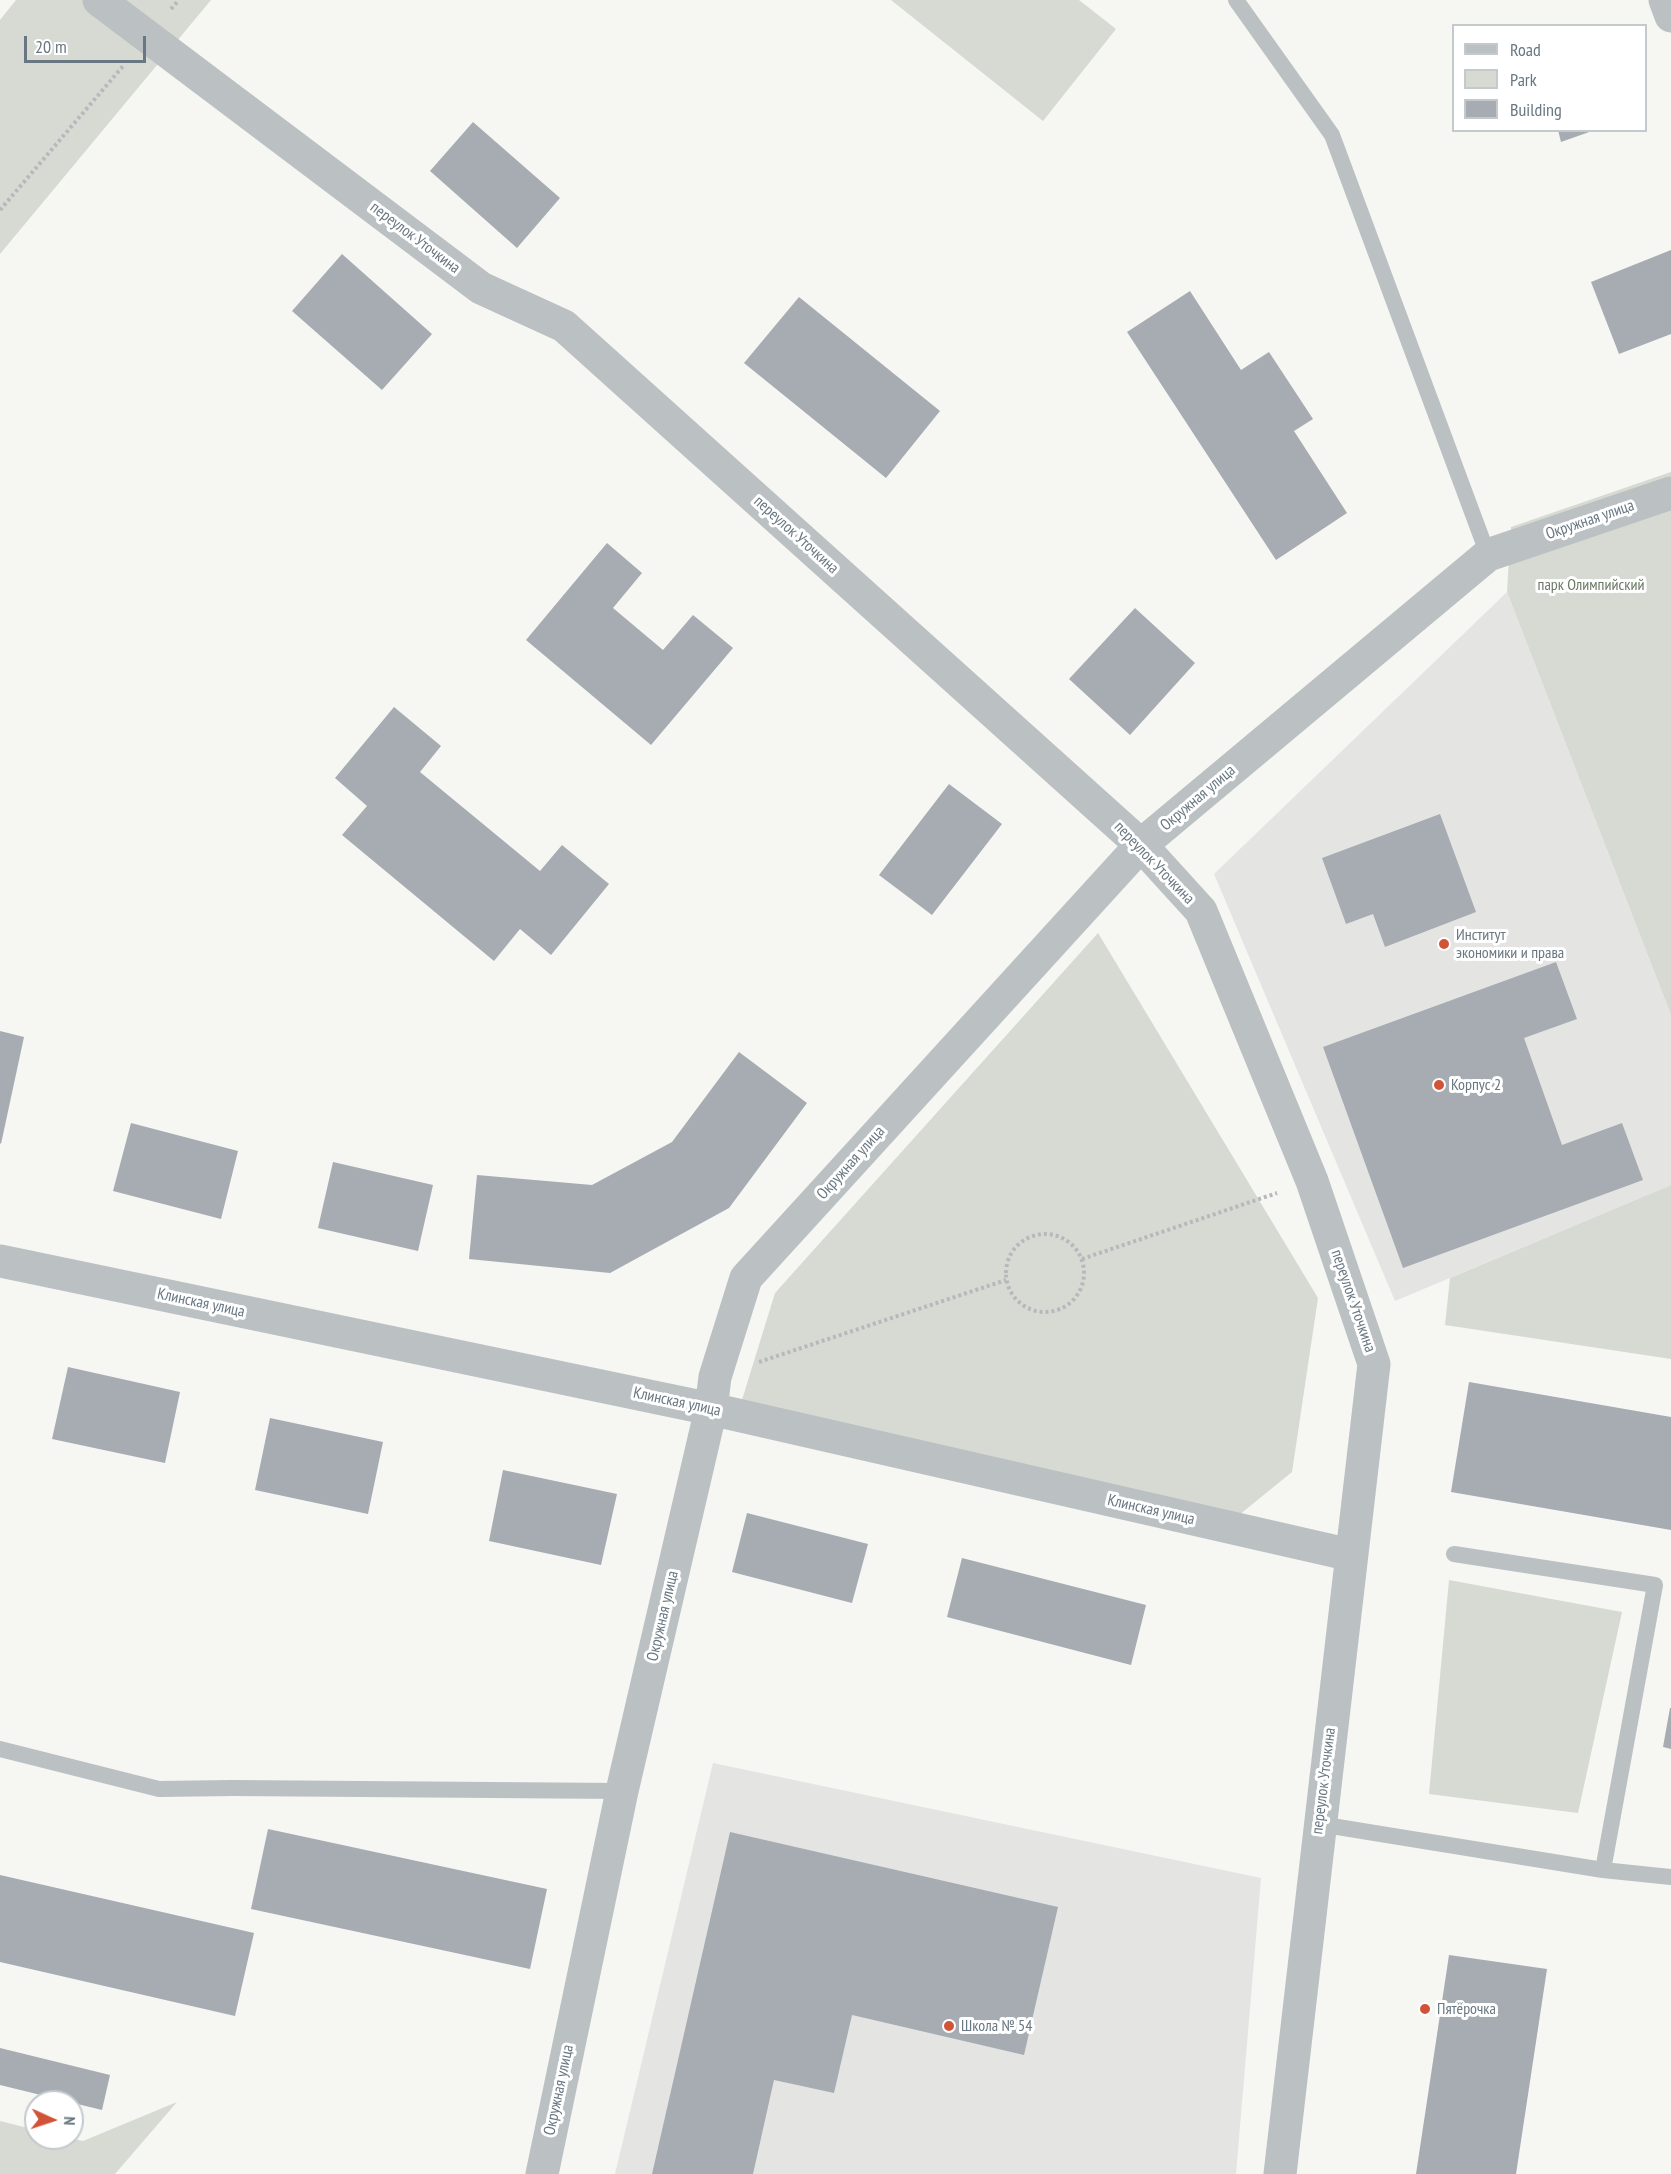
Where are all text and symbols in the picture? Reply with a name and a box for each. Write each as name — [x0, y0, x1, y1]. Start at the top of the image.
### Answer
scale bar — [27, 24, 148, 62]
legend — [1452, 24, 1647, 132]
text: 20 m — [35, 35, 67, 58]
text: Road — [1510, 38, 1541, 61]
text: Park — [1510, 68, 1537, 91]
text: Building — [1510, 98, 1562, 121]
street label: переулок Уточкина — [366, 198, 464, 278]
street label: переулок Уточкина — [750, 492, 842, 578]
street label: Окружная улица — [1543, 496, 1637, 544]
park label: парк Олимпийский — [1538, 575, 1644, 595]
street label: Окружная улица — [1157, 761, 1239, 835]
street label: переулок Уточкина — [1110, 818, 1198, 908]
place label: Институт экономики и права — [1456, 925, 1564, 963]
marker: Институт экономики и права — [1437, 937, 1451, 951]
place label: Корпус 2 — [1451, 1075, 1501, 1095]
marker: Корпус 2 — [1432, 1078, 1446, 1092]
street label: Окружная улица — [813, 1122, 889, 1204]
street label: переулок Уточкина — [1326, 1247, 1380, 1355]
street label: Клинская улица — [156, 1284, 246, 1322]
street label: Клинская улица — [632, 1383, 722, 1421]
street label: Клинская улица — [1106, 1491, 1196, 1529]
street label: Окружная улица — [643, 1569, 683, 1663]
street label: переулок Уточкина — [1308, 1727, 1340, 1835]
place label: Пятёрочка — [1437, 1999, 1496, 2019]
marker: Пятёрочка — [1418, 2002, 1432, 2016]
place label: Школа № 54 — [961, 2016, 1032, 2036]
marker: Школа № 54 — [942, 2019, 956, 2033]
street label: Окружная улица — [540, 2043, 578, 2137]
north arrow — [24, 2090, 84, 2150]
text: N — [60, 2116, 80, 2126]

